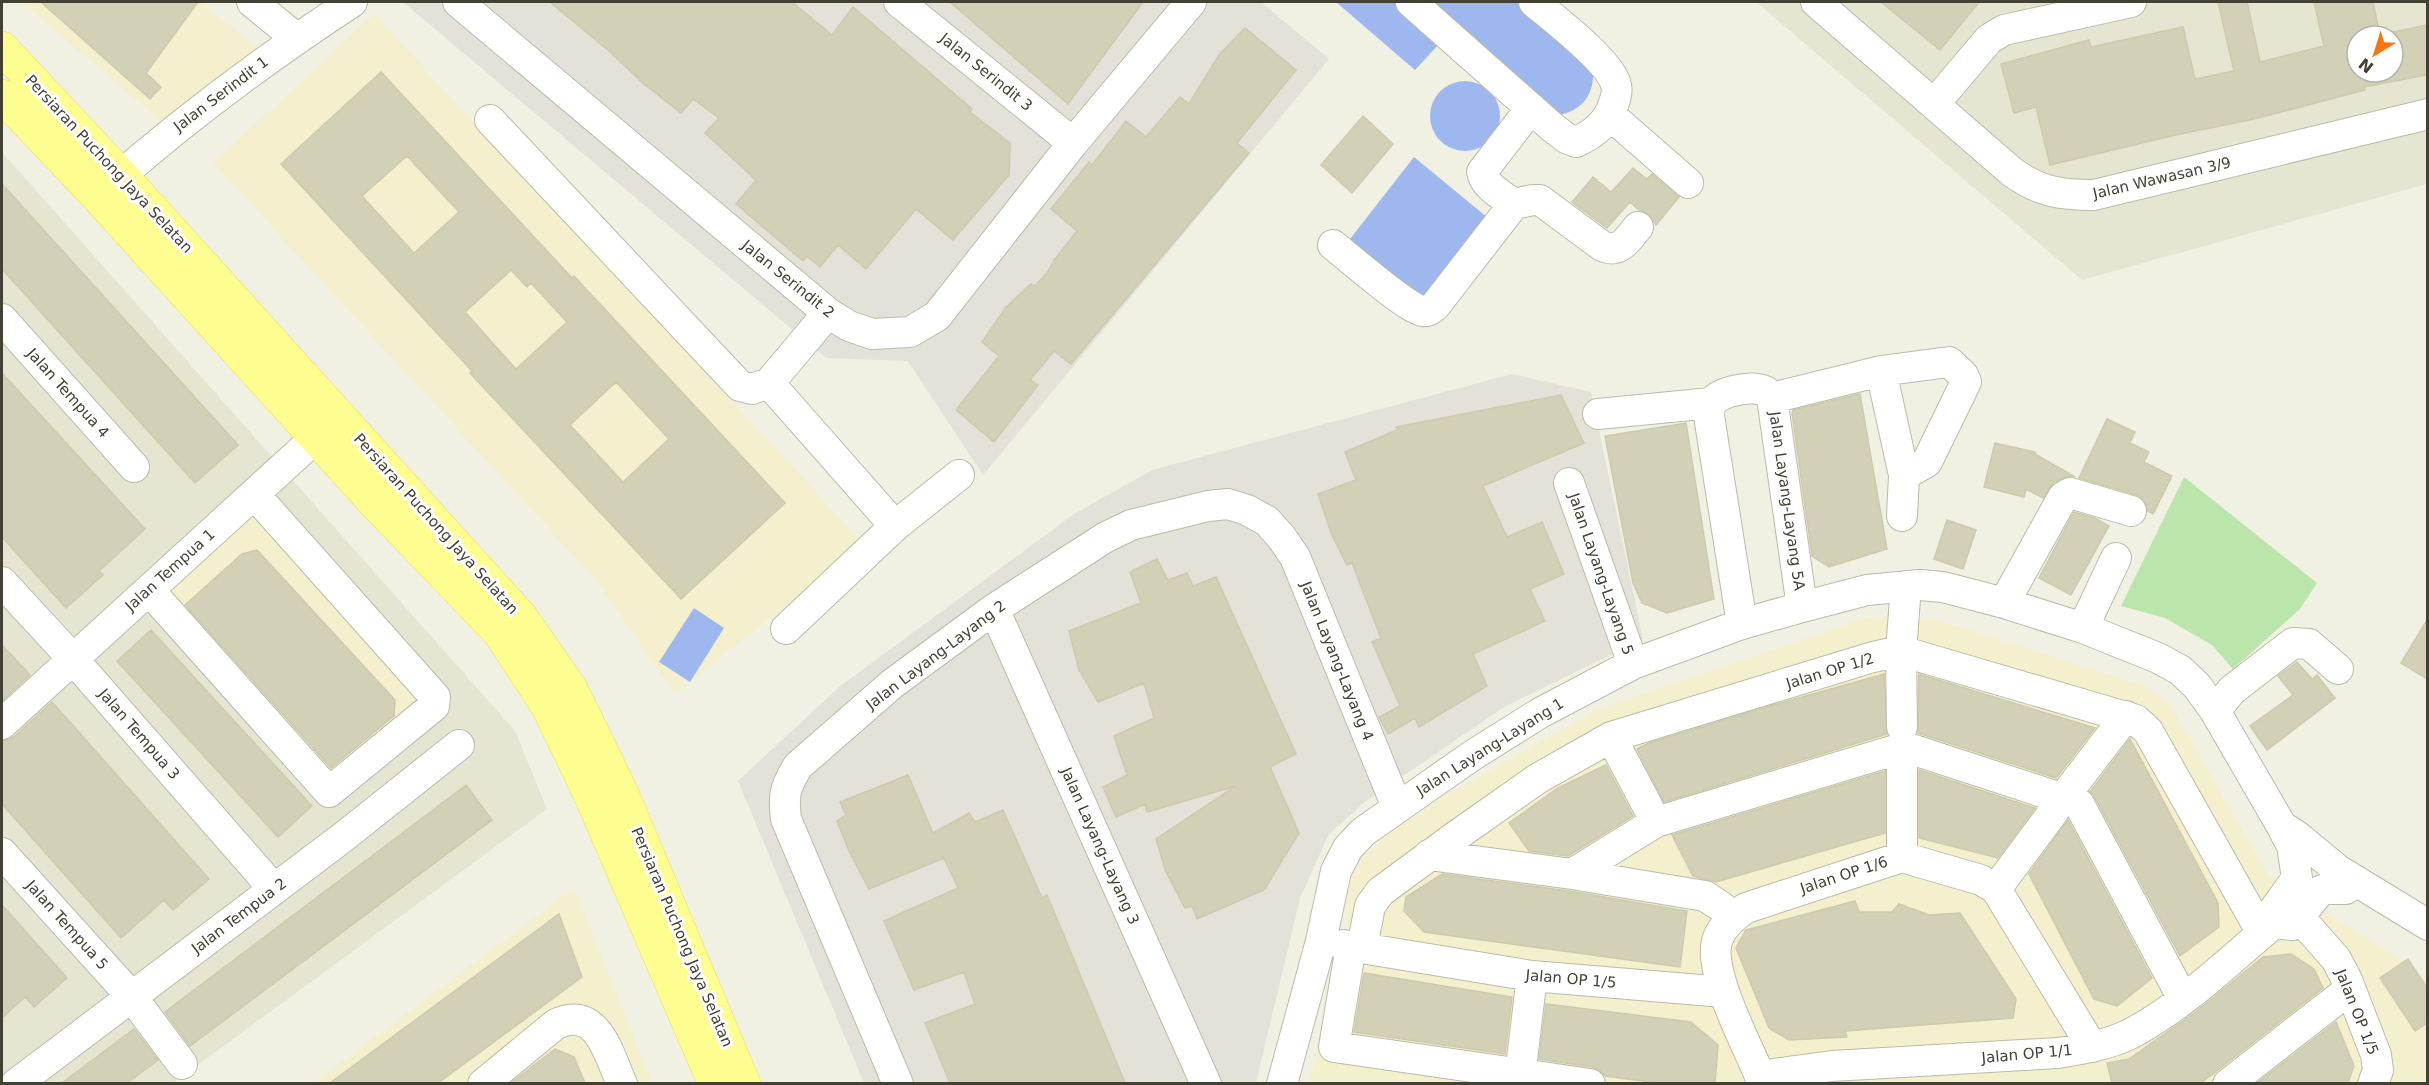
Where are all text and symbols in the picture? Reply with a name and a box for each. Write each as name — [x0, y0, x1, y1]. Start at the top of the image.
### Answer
north arrow — [2345, 24, 2405, 84]
street label: Jalan Serindit 3 — [935, 29, 1036, 115]
street label: Jalan Serindit 1 — [169, 53, 272, 136]
text: N — [2355, 54, 2377, 77]
street label: Persiaran Puchong Jaya Selatan — [22, 71, 196, 257]
street label: Jalan Wawasan 3/9 — [2090, 153, 2233, 203]
street label: Jalan Serindit 2 — [737, 236, 838, 322]
street label: Jalan Tempua 4 — [22, 344, 113, 441]
street label: Jalan Layang-Layang 5A — [1765, 409, 1809, 592]
street label: Persiaran Puchong Jaya Selatan — [350, 430, 522, 618]
street label: Jalan Layang-Layang 5 — [1564, 490, 1637, 657]
street label: Jalan Tempua 1 — [121, 525, 218, 616]
street label: Jalan Layang-Layang 4 — [1296, 578, 1377, 743]
street label: Jalan Layang-Layang 2 — [862, 597, 1009, 714]
street label: Jalan OP 1/2 — [1783, 649, 1876, 693]
street label: Jalan Tempua 3 — [94, 684, 183, 783]
street label: Jalan Layang-Layang 1 — [1412, 694, 1567, 800]
street label: Jalan Layang-Layang 3 — [1057, 764, 1143, 927]
street label: Persiaran Puchong Jaya Selatan — [627, 824, 737, 1050]
street label: Jalan OP 1/6 — [1797, 852, 1890, 898]
street label: Jalan Tempua 2 — [187, 874, 290, 958]
street label: Jalan Tempua 5 — [21, 876, 112, 973]
street label: Jalan OP 1/5 — [1524, 966, 1617, 992]
street label: Jalan OP 1/5 — [2331, 966, 2382, 1058]
street label: Jalan OP 1/1 — [1980, 1041, 2073, 1067]

